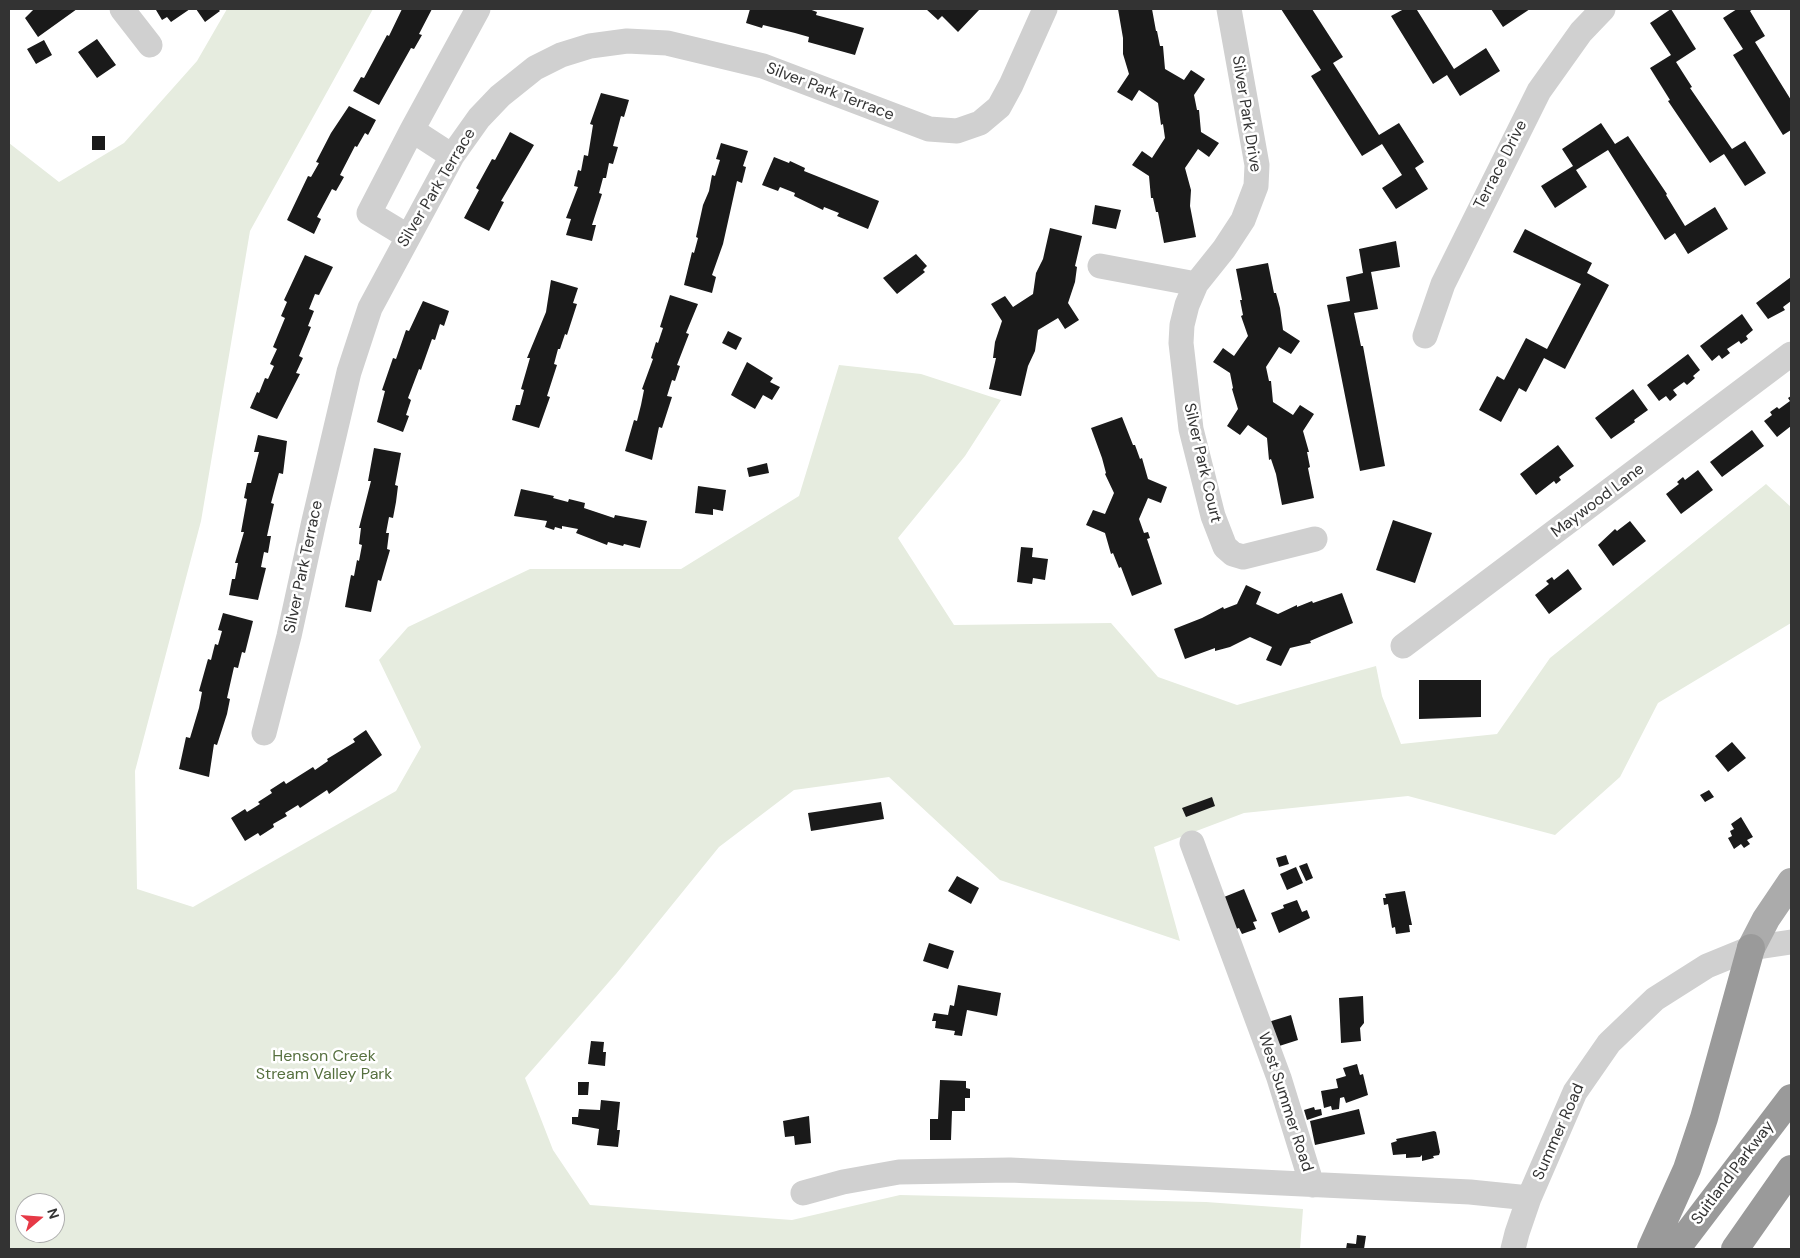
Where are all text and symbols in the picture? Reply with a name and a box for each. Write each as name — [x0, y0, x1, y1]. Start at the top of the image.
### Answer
street label: Silver Park Drive — [1227, 54, 1265, 174]
street label: Silver Park Terrace — [763, 59, 897, 125]
street label: Terrace Drive — [1470, 117, 1532, 213]
street label: Silver Park Terrace — [394, 125, 480, 251]
street label: Silver Park Court — [1179, 401, 1225, 525]
street label: Maywood Lane — [1548, 460, 1648, 542]
street label: Silver Park Terrace — [281, 499, 327, 635]
street label: West Summer Road — [1253, 1030, 1317, 1174]
park label: Henson Creek Stream Valley Park — [256, 1047, 392, 1085]
street label: Summer Road — [1529, 1081, 1589, 1183]
street label: Suitland Parkway — [1688, 1117, 1778, 1229]
north arrow — [15, 1193, 65, 1243]
text: N — [43, 1206, 63, 1221]

